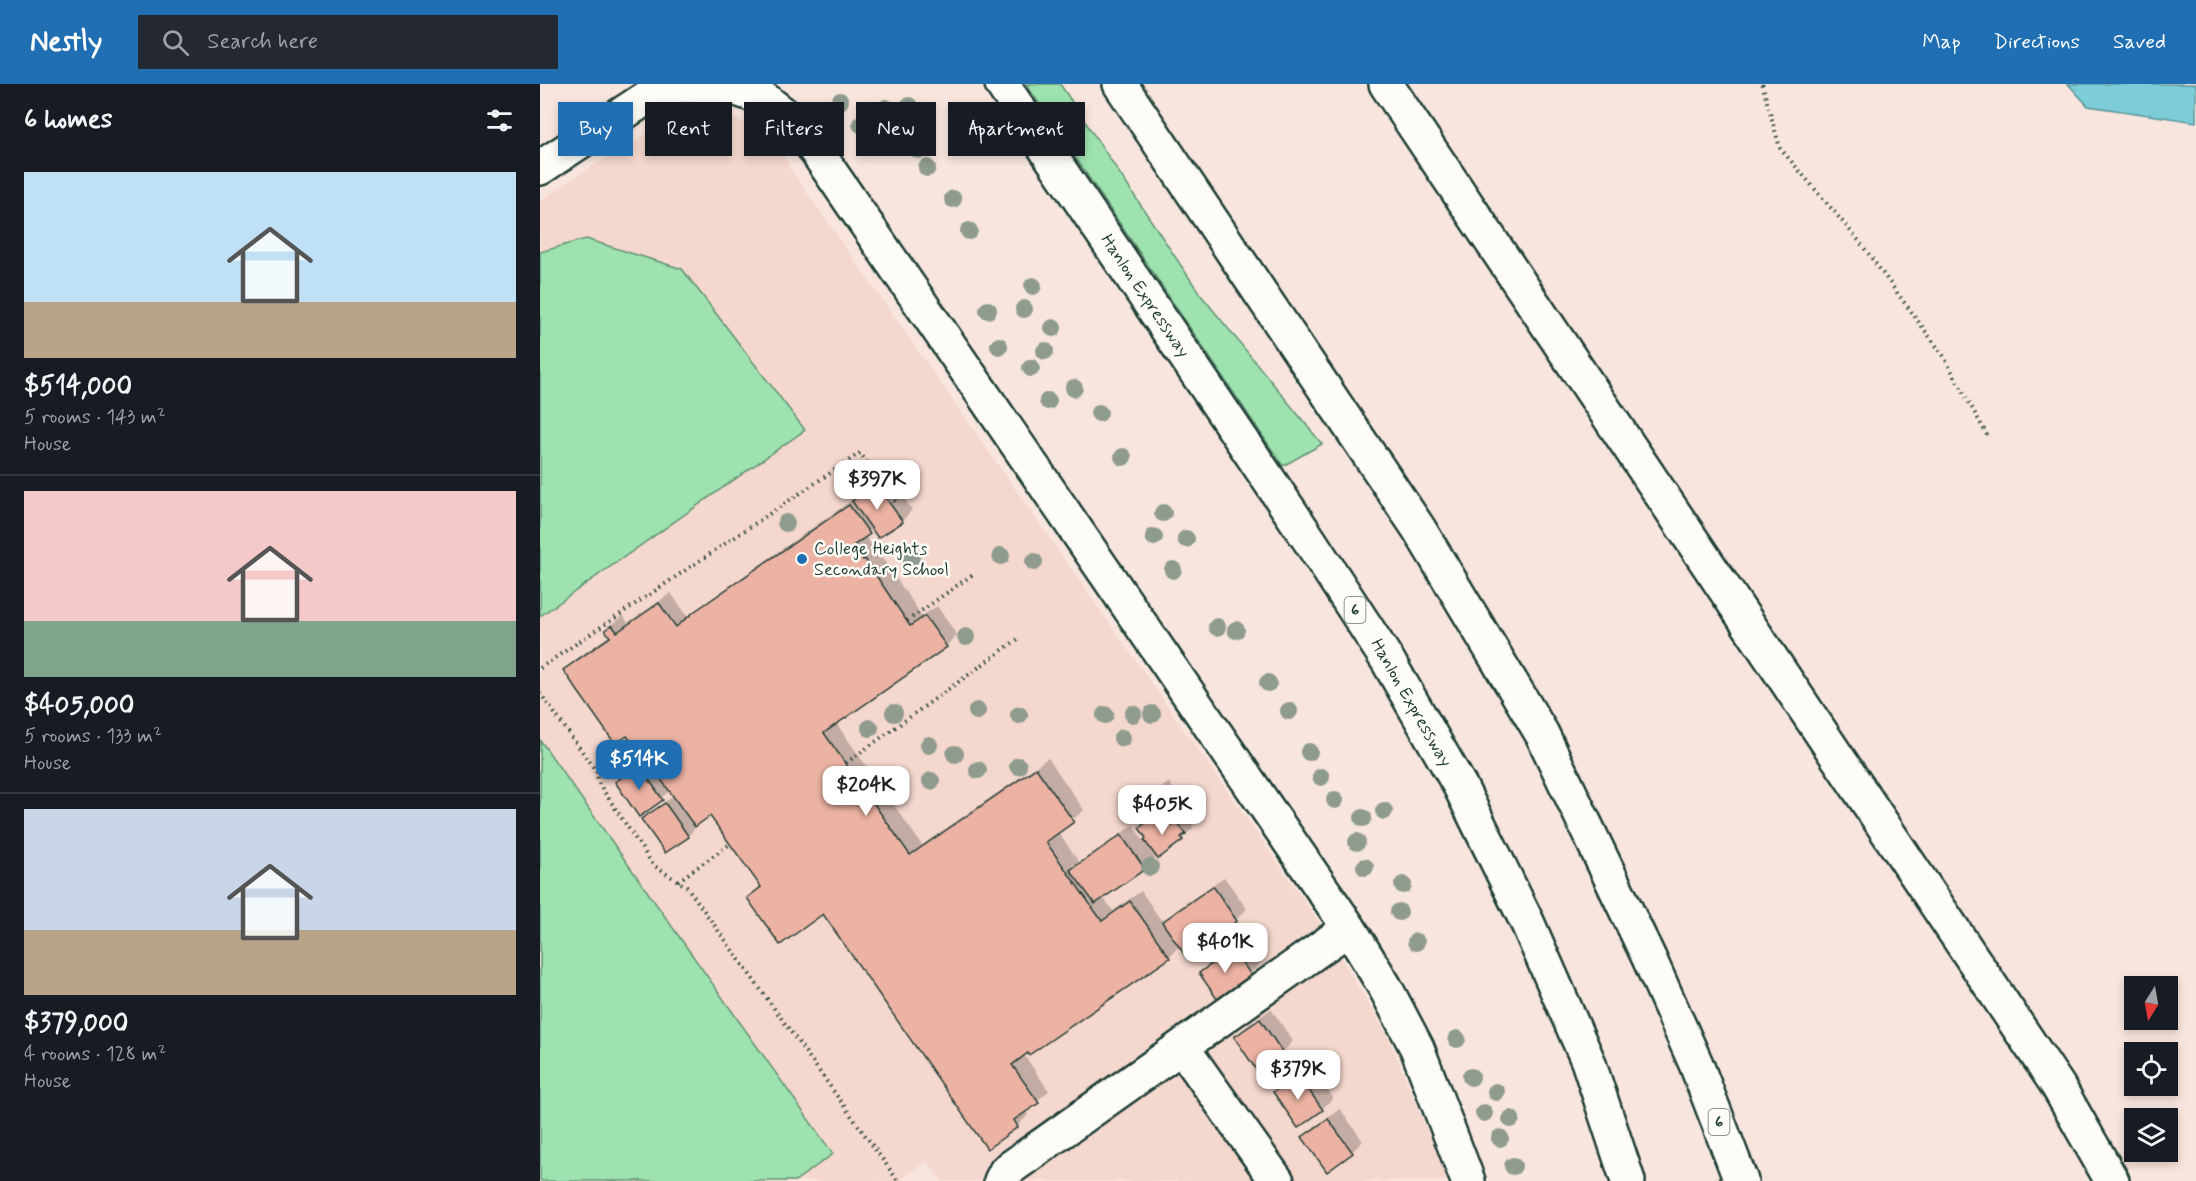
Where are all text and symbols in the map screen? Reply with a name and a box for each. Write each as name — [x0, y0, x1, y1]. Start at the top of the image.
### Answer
search box — [138, 15, 558, 69]
text: Nestly — [30, 24, 102, 61]
icon: search — [159, 26, 192, 59]
text: Search here — [207, 28, 318, 56]
text: Map — [1922, 28, 1961, 56]
text: Directions — [1994, 28, 2080, 56]
text: Saved — [2113, 28, 2166, 56]
chip: Buy — [558, 102, 633, 156]
chip: Rent — [645, 102, 732, 156]
chip: Filters — [744, 102, 844, 156]
chip: New — [856, 102, 936, 156]
chip: Apartment — [948, 102, 1085, 156]
text: 6 homes — [24, 103, 112, 137]
icon: filters — [483, 104, 516, 137]
icon: home — [216, 211, 324, 319]
street label: Hanlon Expressway — [1095, 229, 1195, 363]
text: $514,000 — [24, 370, 132, 404]
text: 5 rooms · 143 m² — [24, 404, 166, 431]
text: House — [24, 431, 71, 458]
pin: $397K — [835, 460, 919, 511]
text: $397K — [848, 466, 906, 493]
icon: home — [216, 530, 324, 638]
place label: College Heights Secondary School — [814, 537, 949, 582]
marker: College Heights Secondary School — [795, 552, 809, 566]
road number: 6 — [1344, 597, 1366, 623]
street label: Hanlon Expressway — [1364, 634, 1458, 772]
text: $405,000 — [24, 689, 134, 723]
text: 5 rooms · 133 m² — [24, 723, 162, 750]
pin: $514K — [597, 740, 681, 791]
text: $514K — [610, 746, 668, 773]
text: House — [24, 750, 71, 777]
pin: $204K — [824, 766, 908, 817]
text: $204K — [837, 772, 895, 799]
pin: $405K — [1120, 785, 1204, 836]
text: $405K — [1132, 791, 1192, 818]
icon: home — [216, 848, 324, 956]
pin: $401K — [1183, 923, 1267, 974]
text: $401K — [1197, 929, 1253, 956]
north arrow — [2124, 976, 2178, 1030]
map controls — [2124, 976, 2178, 1162]
text: $379,000 — [24, 1007, 128, 1041]
text: 4 rooms · 128 m² — [24, 1041, 166, 1068]
button: locate — [2124, 1042, 2178, 1096]
pin: $379K — [1256, 1050, 1340, 1101]
text: $379K — [1270, 1056, 1326, 1083]
text: House — [24, 1068, 71, 1095]
button: layers — [2124, 1108, 2178, 1162]
road number: 6 — [1708, 1109, 1730, 1135]

